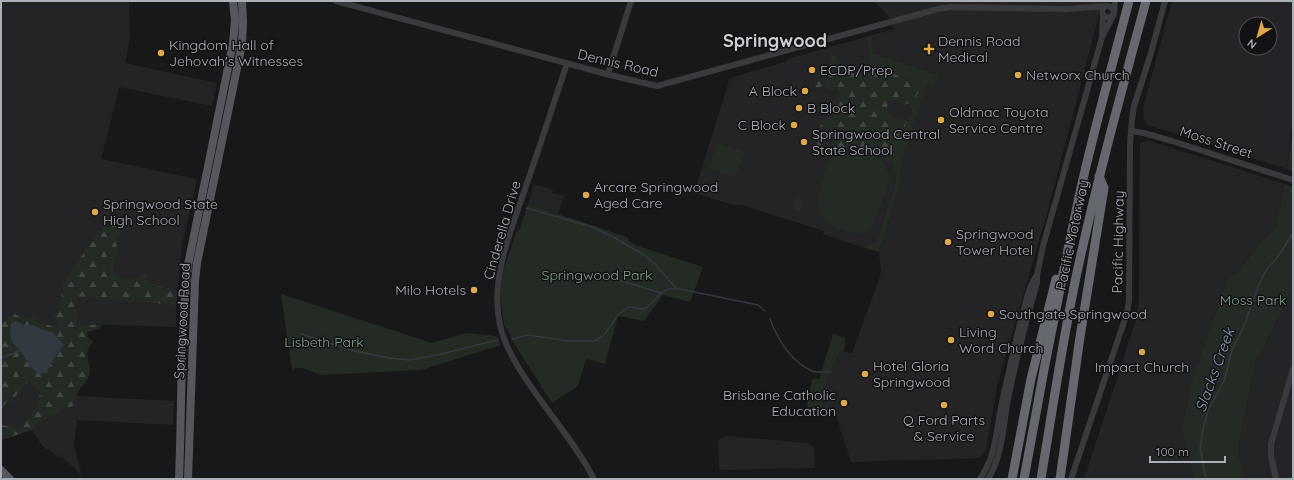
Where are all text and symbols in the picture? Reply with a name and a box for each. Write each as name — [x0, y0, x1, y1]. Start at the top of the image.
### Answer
north arrow — [1238, 16, 1278, 56]
district label: Springwood — [723, 29, 827, 52]
place label: Dennis Road Medical — [938, 32, 1020, 66]
place label: Kingdom Hall of Jehovah's Witnesses — [169, 36, 303, 70]
text: N — [1245, 36, 1259, 52]
marker: Dennis Road Medical — [923, 43, 935, 55]
street label: Dennis Road — [576, 45, 660, 81]
marker: Kingdom Hall of Jehovah's Witnesses — [156, 48, 166, 58]
place label: ECDP/Prep — [820, 61, 893, 79]
marker: ECDP/Prep — [807, 65, 817, 75]
place label: Networx Church — [1026, 66, 1130, 84]
marker: Networx Church — [1013, 70, 1023, 80]
place label: A Block — [749, 82, 797, 100]
marker: A Block — [800, 86, 810, 96]
place label: B Block — [807, 99, 855, 117]
marker: B Block — [794, 103, 804, 113]
place label: Oldmac Toyota Service Centre — [949, 103, 1048, 137]
marker: Oldmac Toyota Service Centre — [936, 115, 946, 125]
place label: C Block — [738, 116, 786, 134]
marker: C Block — [789, 120, 799, 130]
street label: Moss Street — [1177, 122, 1255, 162]
place label: Springwood Central State School — [812, 125, 940, 159]
marker: Springwood Central State School — [799, 137, 809, 147]
street label: Cinderella Drive — [479, 178, 525, 282]
place label: Arcare Springwood Aged Care — [594, 178, 718, 212]
street label: Pacific Motorway — [1052, 178, 1092, 292]
marker: Arcare Springwood Aged Care — [581, 190, 591, 200]
street label: Pacific Highway — [1108, 190, 1128, 294]
place label: Springwood State High School — [103, 195, 218, 229]
marker: Springwood State High School — [90, 207, 100, 217]
place label: Springwood Tower Hotel — [956, 225, 1034, 259]
marker: Springwood Tower Hotel — [943, 237, 953, 247]
street label: Springwood Road — [170, 263, 194, 379]
park label: Springwood Park — [542, 266, 652, 284]
place label: Milo Hotels — [395, 281, 466, 299]
marker: Milo Hotels — [469, 285, 479, 295]
park label: Moss Park — [1220, 291, 1286, 309]
place label: Southgate Springwood — [999, 305, 1147, 323]
marker: Southgate Springwood — [986, 309, 996, 319]
place label: Living Word Church — [959, 323, 1044, 357]
water label: Slacks Creek — [1191, 323, 1239, 414]
park label: Lisbeth Park — [284, 333, 364, 351]
marker: Living Word Church — [946, 335, 956, 345]
marker: Impact Church — [1137, 347, 1147, 357]
place label: Hotel Gloria Springwood — [873, 357, 951, 391]
place label: Impact Church — [1095, 358, 1189, 376]
marker: Hotel Gloria Springwood — [860, 369, 870, 379]
place label: Brisbane Catholic Education — [723, 386, 836, 420]
marker: Brisbane Catholic Education — [839, 398, 849, 408]
marker: Q Ford Parts & Service — [939, 400, 949, 410]
place label: Q Ford Parts & Service — [903, 411, 985, 445]
scale bar — [1150, 438, 1225, 464]
text: 100 m — [1156, 444, 1189, 459]

